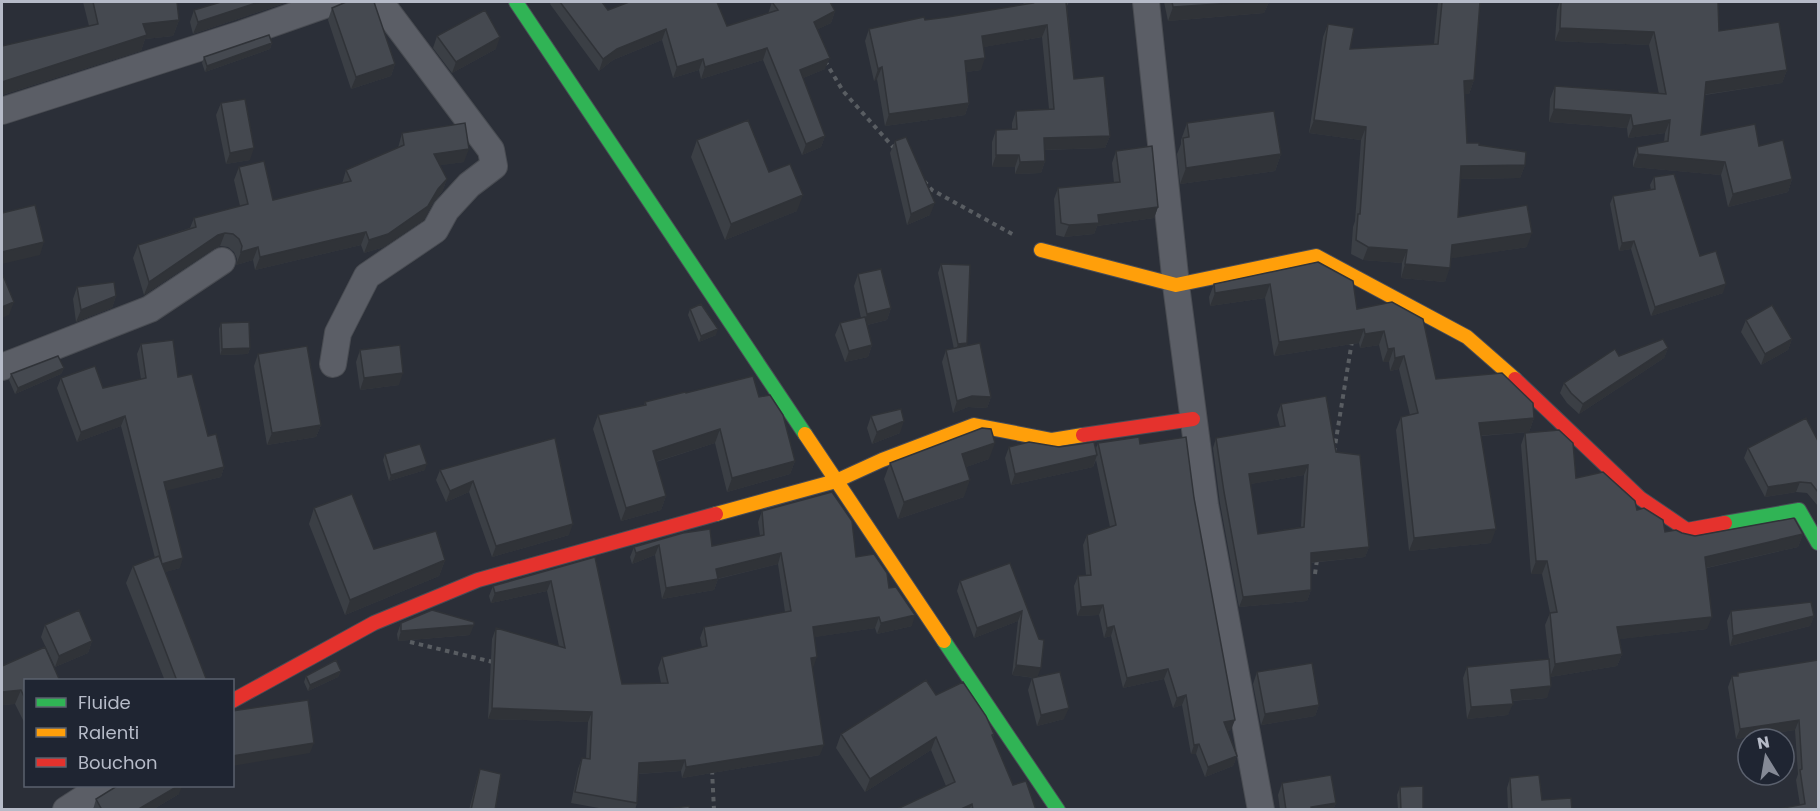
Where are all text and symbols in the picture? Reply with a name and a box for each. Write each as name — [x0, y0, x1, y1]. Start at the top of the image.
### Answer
legend — [24, 679, 234, 787]
text: Fluide — [78, 690, 131, 715]
text: Ralenti — [78, 720, 139, 745]
north arrow — [1736, 727, 1796, 787]
text: N — [1755, 730, 1771, 755]
text: Bouchon — [78, 750, 158, 775]

